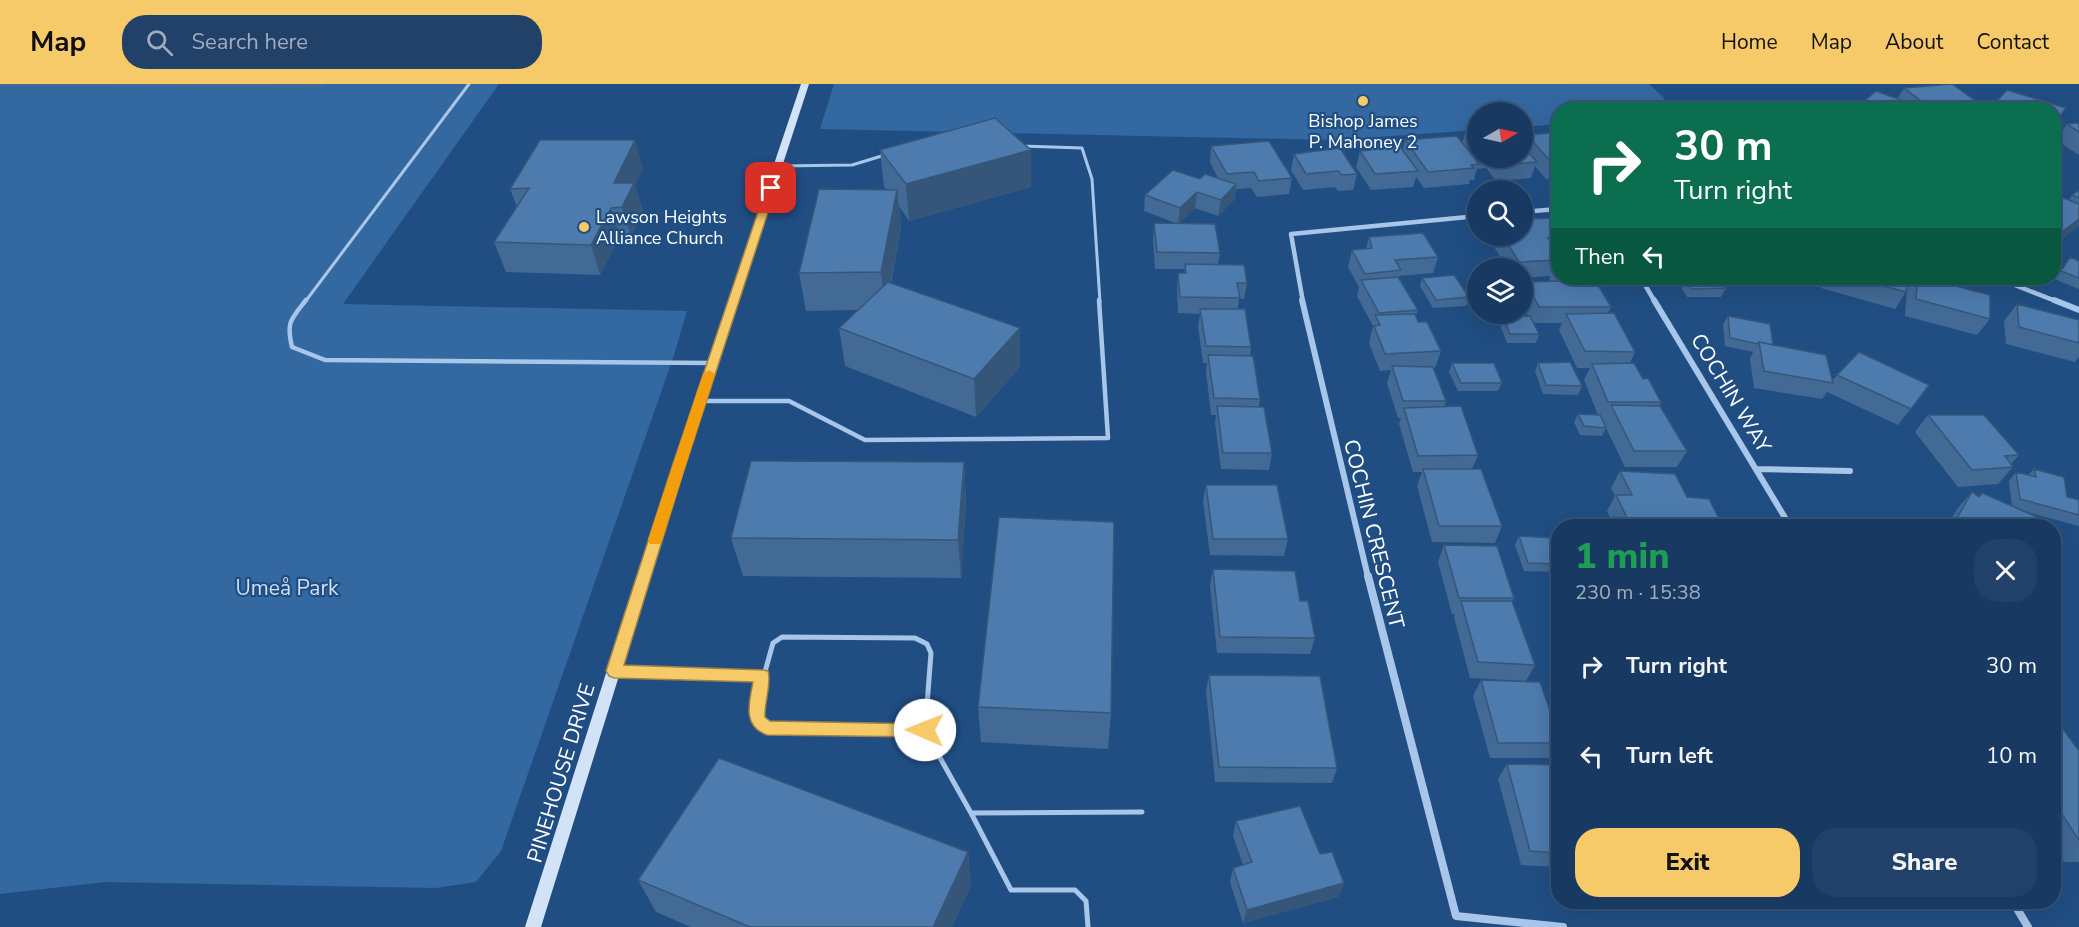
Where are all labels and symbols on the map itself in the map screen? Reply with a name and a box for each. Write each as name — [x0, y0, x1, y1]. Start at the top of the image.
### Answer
marker: Bishop James P. Mahoney 2 — [1356, 94, 1370, 108]
north arrow — [1467, 102, 1533, 168]
place label: Bishop James P. Mahoney 2 — [1308, 109, 1418, 154]
pin — [745, 162, 796, 213]
place label: Lawson Heights Alliance Church — [596, 205, 727, 250]
marker: Lawson Heights Alliance Church — [577, 220, 591, 234]
street label: COCHIN WAY — [1684, 328, 1778, 458]
street label: COCHIN CRESCENT — [1337, 437, 1411, 632]
park label: Umeå Park — [236, 574, 339, 602]
street label: PINEHOUSE DRIVE — [520, 680, 602, 866]
position arrow — [893, 698, 957, 762]

